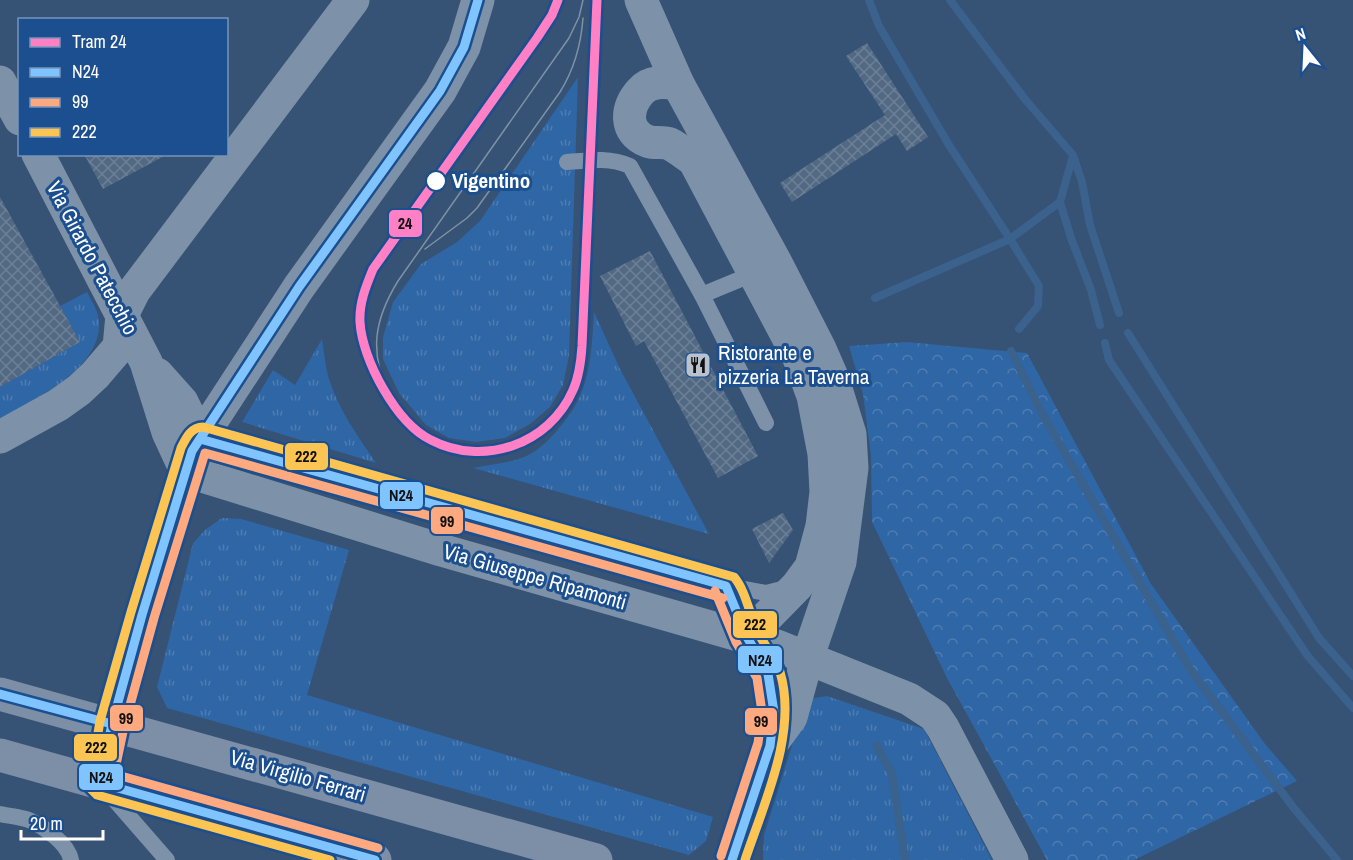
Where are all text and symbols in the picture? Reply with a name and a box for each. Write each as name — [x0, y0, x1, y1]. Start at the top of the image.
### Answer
legend — [18, 18, 228, 156]
north arrow — [1275, 18, 1335, 78]
text: N — [1292, 22, 1308, 46]
text: Tram 24 — [72, 29, 126, 54]
text: N24 — [72, 59, 99, 84]
text: 99 — [72, 89, 88, 114]
text: 222 — [72, 119, 97, 144]
place label: Vigentino — [452, 166, 530, 195]
marker: Vigentino — [425, 170, 447, 192]
street label: Via Girardo Patecchio — [40, 176, 145, 340]
line badge: 24 — [388, 209, 423, 238]
text: 24 — [398, 212, 413, 234]
place label: Ristorante e pizzeria La Taverna — [718, 338, 870, 391]
restaurant icon: Ristorante e pizzeria La Taverna — [683, 350, 713, 380]
line badge: 222 — [284, 442, 329, 471]
text: 222 — [295, 445, 317, 467]
line badge: N24 — [379, 481, 424, 510]
text: N24 — [389, 484, 414, 506]
line badge: 99 — [430, 506, 464, 535]
text: 99 — [440, 510, 454, 532]
street label: Via Giuseppe Ripamonti — [440, 536, 630, 617]
line badge: 222 — [732, 610, 778, 639]
text: 222 — [744, 613, 766, 635]
line badge: N24 — [737, 645, 783, 674]
text: N24 — [748, 649, 773, 671]
line badge: 99 — [109, 704, 144, 732]
text: 99 — [119, 707, 133, 729]
line badge: 99 — [744, 707, 778, 736]
text: 99 — [754, 710, 768, 732]
line badge: 222 — [73, 733, 118, 762]
text: 222 — [85, 736, 107, 758]
street label: Via Virgilio Ferrari — [227, 742, 370, 809]
line badge: N24 — [78, 763, 124, 791]
text: N24 — [89, 766, 114, 788]
scale bar — [21, 803, 104, 841]
text: 20 m — [30, 811, 63, 836]

